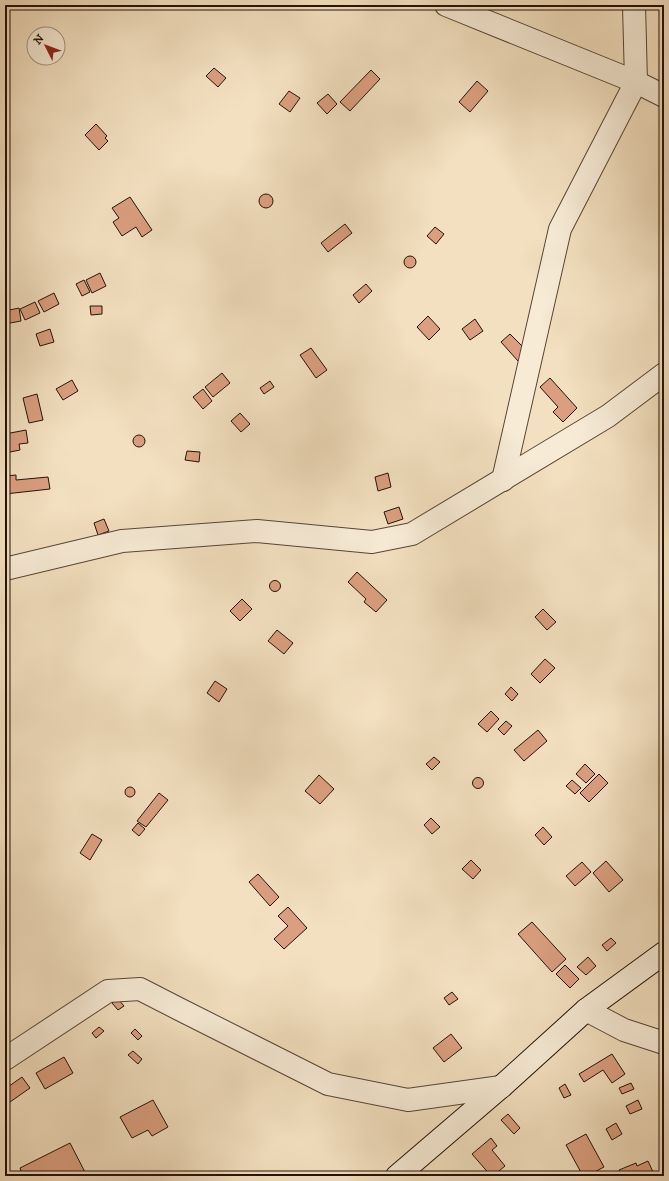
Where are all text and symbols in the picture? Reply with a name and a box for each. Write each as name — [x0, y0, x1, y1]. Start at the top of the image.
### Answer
north arrow — [26, 26, 66, 66]
text: N — [31, 32, 48, 48]

